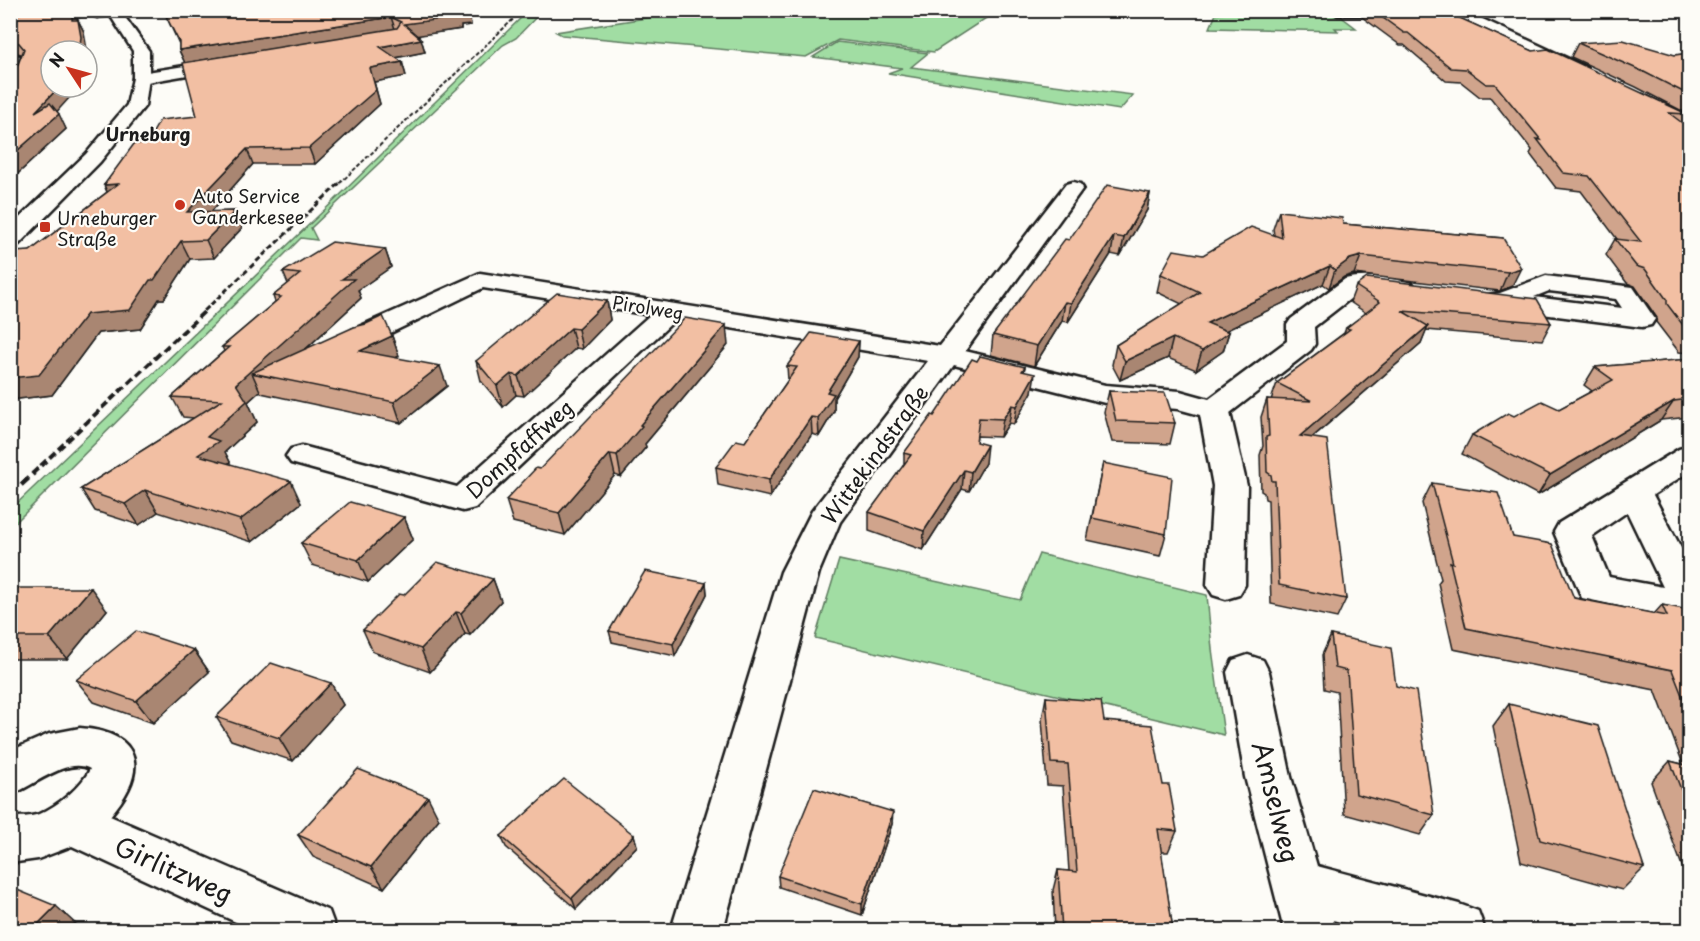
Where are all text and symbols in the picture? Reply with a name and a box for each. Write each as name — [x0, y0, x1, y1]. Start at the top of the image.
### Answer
north arrow — [39, 39, 99, 99]
text: N — [43, 47, 69, 72]
district label: Urneburg — [105, 120, 191, 147]
place label: Auto Service Ganderkesee — [192, 182, 305, 230]
marker: Auto Service Ganderkesee — [173, 198, 187, 212]
place label: Urneburger Straße — [57, 204, 157, 252]
marker: Urneburger Straße — [38, 220, 52, 234]
street label: Pirolweg — [611, 288, 685, 326]
street label: Wittekindstraße — [813, 378, 935, 530]
street label: Dompfaffweg — [458, 391, 580, 505]
street label: Amselweg — [1243, 737, 1311, 867]
street label: Girlitzweg — [109, 826, 239, 912]

